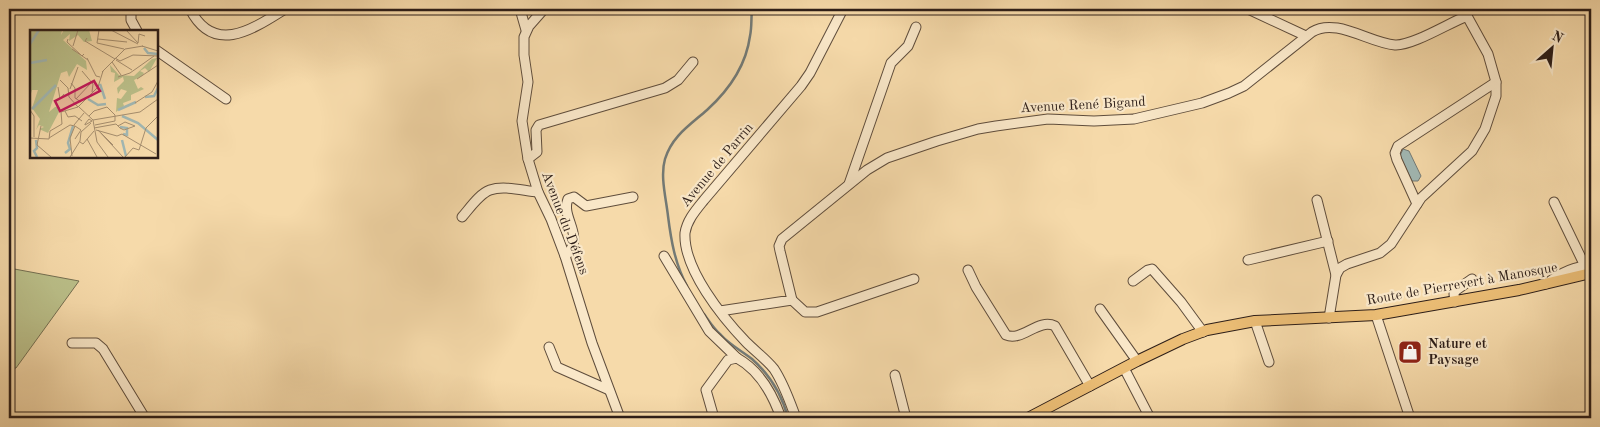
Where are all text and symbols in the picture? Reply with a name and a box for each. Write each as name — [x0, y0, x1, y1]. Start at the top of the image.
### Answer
north arrow — [1528, 22, 1578, 72]
text: N — [1550, 29, 1566, 46]
inset map — [30, 30, 158, 158]
street label: Avenue René Bigand — [1020, 95, 1146, 115]
street label: Avenue de Parrin — [678, 120, 756, 210]
street label: Avenue du Défens — [539, 170, 591, 276]
street label: Route de Pierrevert à Manosque — [1365, 260, 1559, 308]
place label: Nature et Paysage — [1428, 337, 1487, 367]
shop icon: Nature et Paysage — [1397, 339, 1423, 365]

